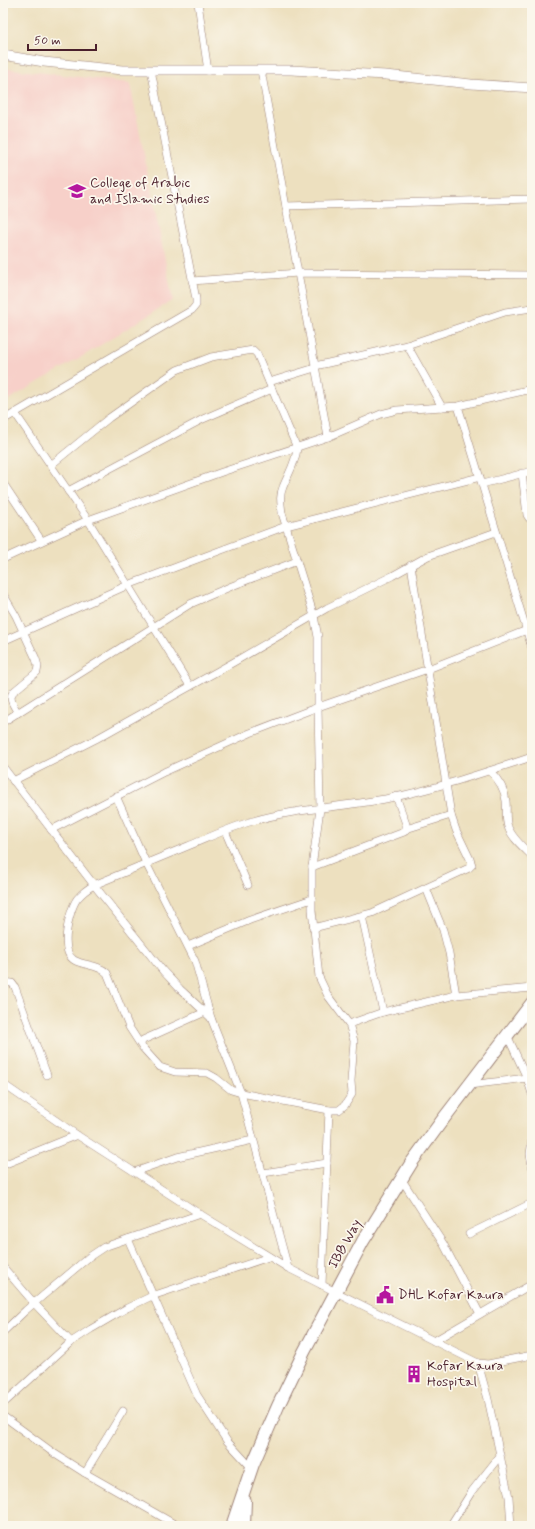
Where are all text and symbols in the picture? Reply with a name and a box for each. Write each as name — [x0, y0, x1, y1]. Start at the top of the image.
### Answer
scale bar — [28, 26, 96, 52]
text: 50 m — [34, 33, 61, 49]
place label: College of Arabic and Islamic Studies — [90, 174, 209, 208]
school or university icon: College of Arabic and Islamic Studies — [67, 181, 87, 201]
street label: IBB Way — [324, 1216, 366, 1272]
public building icon: DHL Kofar Kaura — [375, 1285, 395, 1305]
place label: DHL Kofar Kaura — [398, 1286, 504, 1304]
place label: Kofar Kaura Hospital — [427, 1357, 504, 1391]
building icon: Kofar Kaura Hospital — [404, 1364, 424, 1384]

